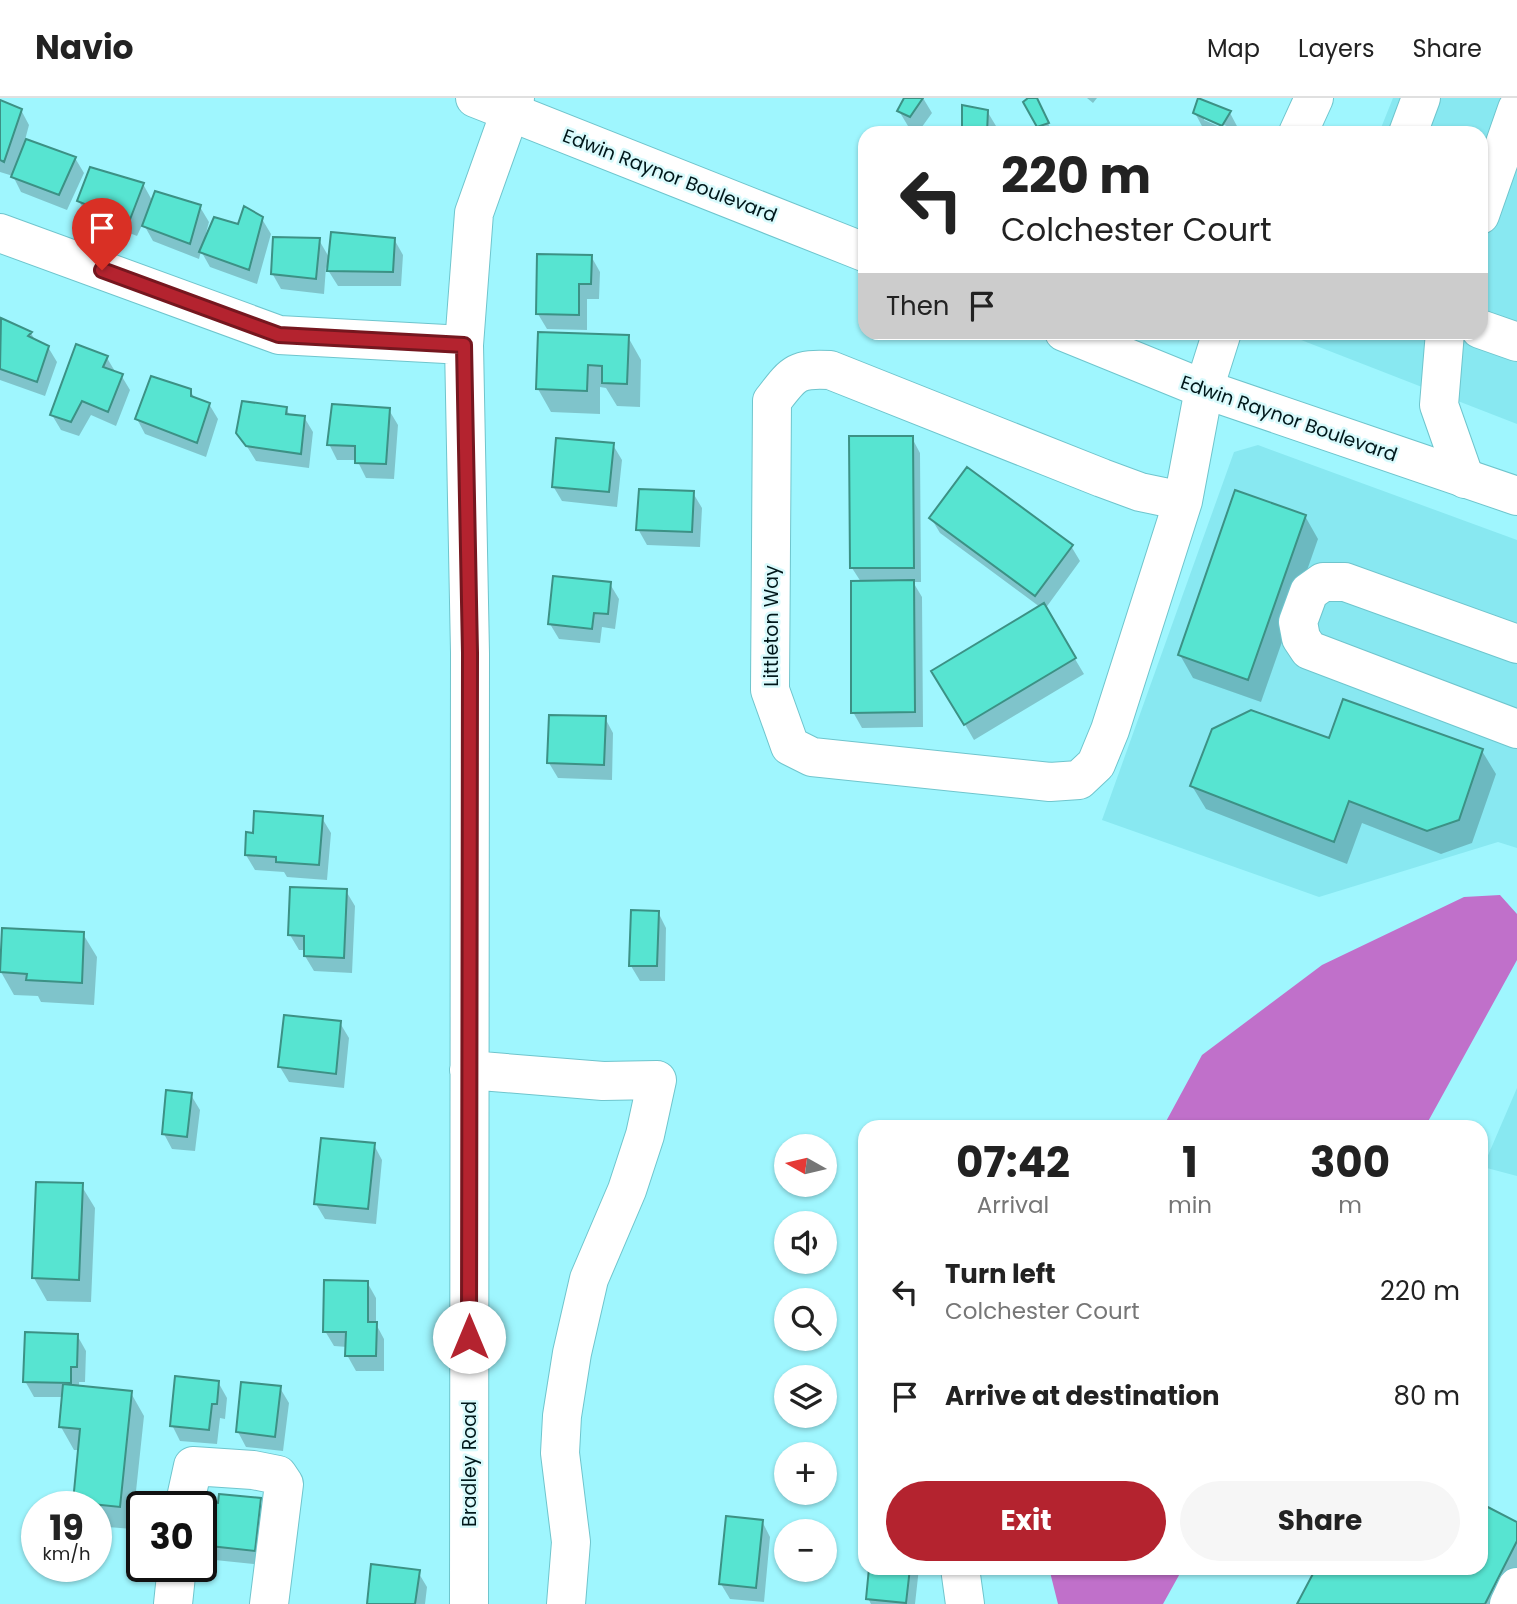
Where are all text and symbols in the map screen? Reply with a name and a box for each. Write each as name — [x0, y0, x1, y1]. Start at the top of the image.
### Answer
text: Navio — [35, 24, 134, 71]
text: Map — [1207, 32, 1260, 65]
text: Layers — [1298, 32, 1374, 65]
text: Share — [1412, 32, 1482, 65]
street label: Edwin Raynor Boulevard — [559, 122, 781, 229]
text: 220 m — [1001, 142, 1151, 210]
icon: left — [886, 154, 977, 245]
pin — [72, 198, 132, 270]
text: Colchester Court — [1001, 207, 1272, 252]
icon: arrive — [83, 209, 121, 247]
icon: arrive — [963, 287, 1001, 325]
text: Then — [886, 288, 949, 324]
street label: Edwin Raynor Boulevard — [1177, 369, 1401, 468]
street label: Littleton Way — [758, 565, 785, 687]
text: 07:42 — [956, 1133, 1070, 1192]
text: 1 — [1182, 1133, 1198, 1192]
text: 300 — [1310, 1133, 1390, 1192]
north arrow — [774, 1134, 836, 1197]
map controls — [774, 1134, 837, 1582]
text: Arrival — [977, 1189, 1049, 1221]
text: min — [1168, 1189, 1212, 1221]
text: m — [1338, 1189, 1362, 1221]
button: sound — [774, 1211, 837, 1274]
text: Turn left — [945, 1256, 1056, 1292]
icon: left — [886, 1273, 924, 1311]
text: 220 m — [1380, 1273, 1460, 1309]
button: search — [774, 1288, 837, 1351]
text: Colchester Court — [945, 1295, 1140, 1327]
position arrow — [432, 1300, 506, 1374]
button: layers — [774, 1365, 837, 1428]
icon: arrive — [886, 1378, 924, 1416]
text: Arrive at destination — [945, 1378, 1220, 1414]
text: 80 m — [1394, 1378, 1460, 1414]
street label: Bradley Road — [456, 1401, 483, 1527]
button: + — [774, 1442, 837, 1505]
button: Exit — [886, 1481, 1166, 1561]
button: Share — [1180, 1481, 1460, 1561]
speed limit sign: 30 — [126, 1491, 217, 1582]
text: 19 — [49, 1503, 84, 1552]
button: − — [774, 1519, 837, 1582]
text: km/h — [43, 1541, 90, 1566]

